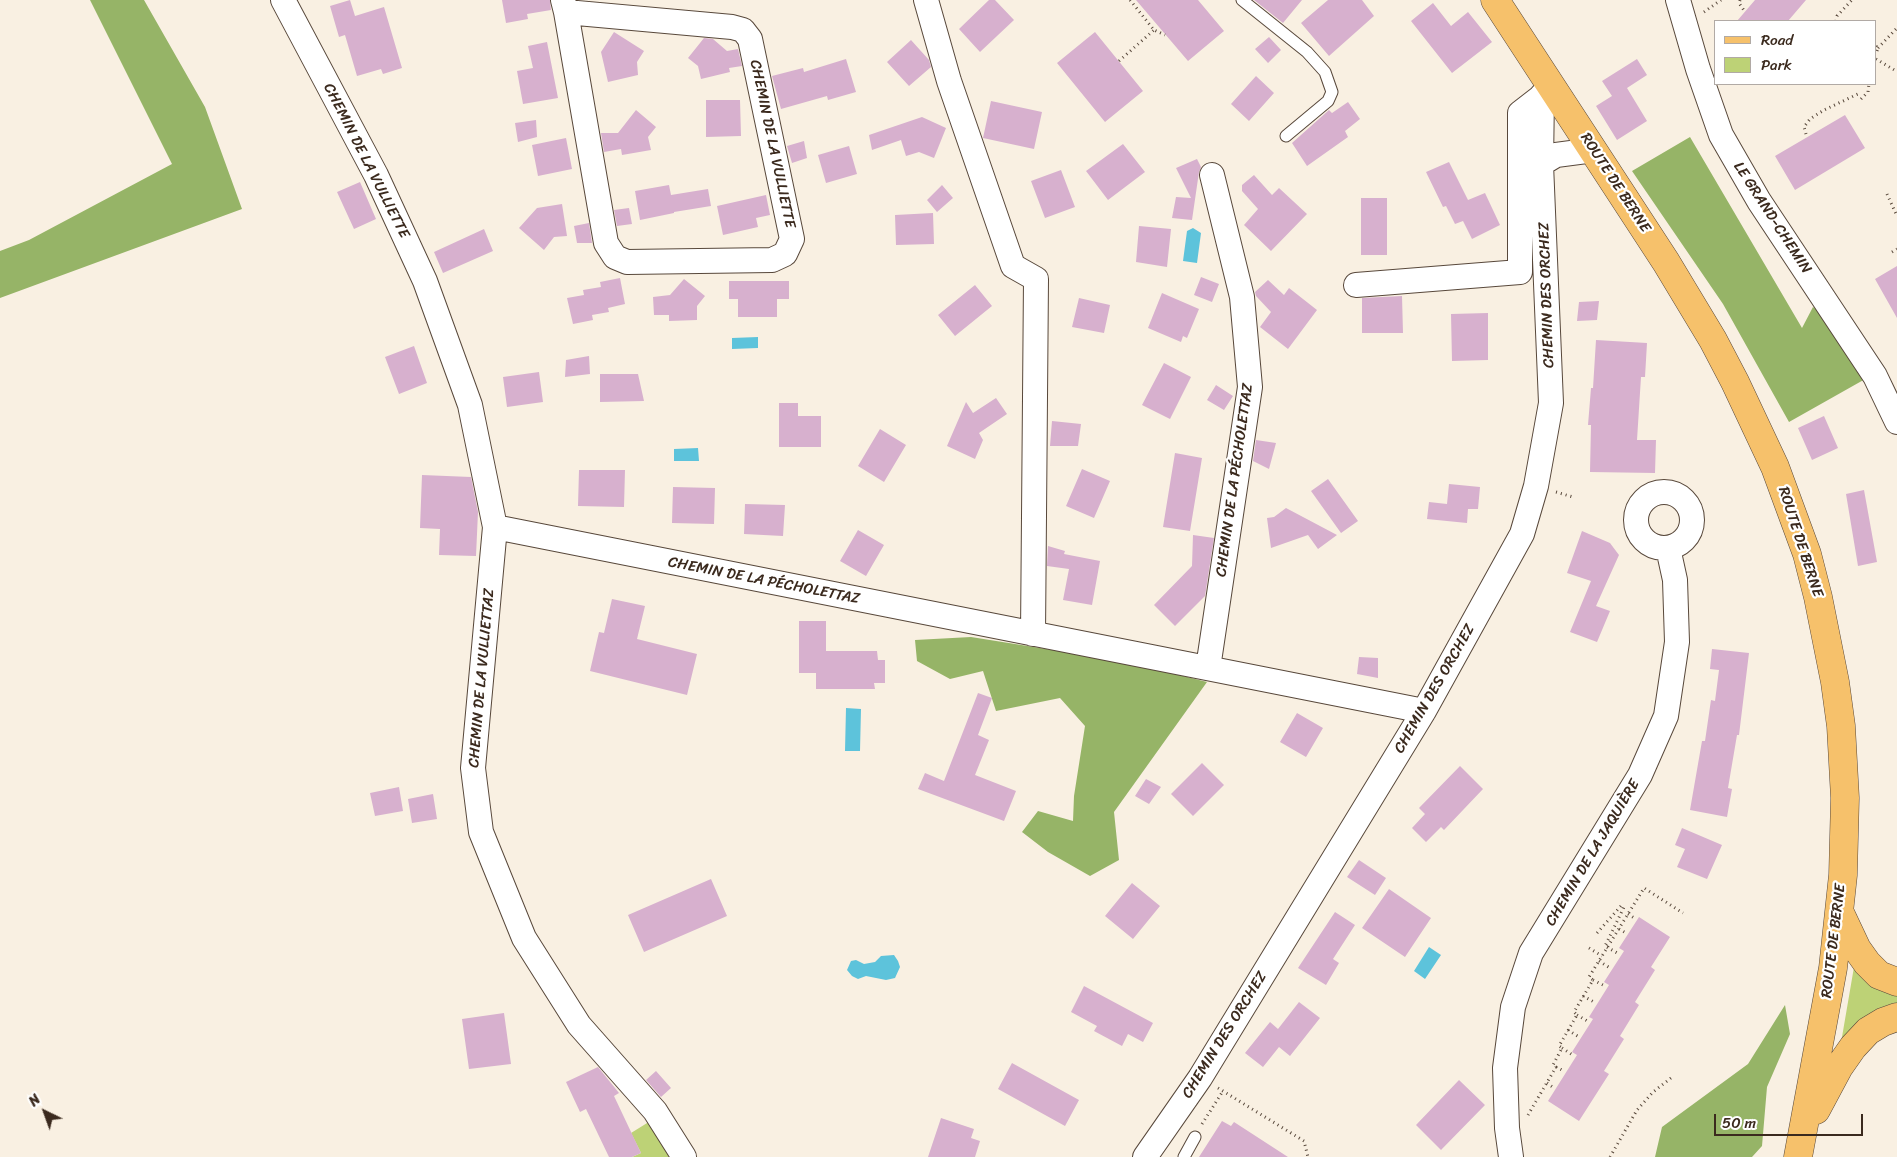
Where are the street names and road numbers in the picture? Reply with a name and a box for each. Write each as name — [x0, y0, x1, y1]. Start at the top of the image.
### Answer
street label: CHEMIN DE LA VULLIETTE — [745, 58, 799, 230]
street label: CHEMIN DE LA VULLIETTE — [319, 81, 413, 241]
street label: ROUTE DE BERNE — [1576, 130, 1654, 236]
street label: LE GRAND-CHEMIN — [1729, 159, 1815, 277]
street label: CHEMIN DES ORCHEZ — [1535, 222, 1559, 368]
street label: CHEMIN DE LA PÉCHOLETTAZ — [1213, 382, 1257, 578]
street label: ROUTE DE BERNE — [1774, 485, 1826, 599]
street label: CHEMIN DE LA PÉCHOLETTAZ — [667, 554, 861, 608]
street label: CHEMIN DE LA VULLIETTAZ — [465, 588, 499, 768]
street label: CHEMIN DES ORCHEZ — [1391, 621, 1479, 757]
street label: CHEMIN DE LA JAQUIÈRE — [1542, 776, 1644, 930]
street label: ROUTE DE BERNE — [1818, 883, 1850, 999]
street label: CHEMIN DES ORCHEZ — [1179, 968, 1271, 1102]

